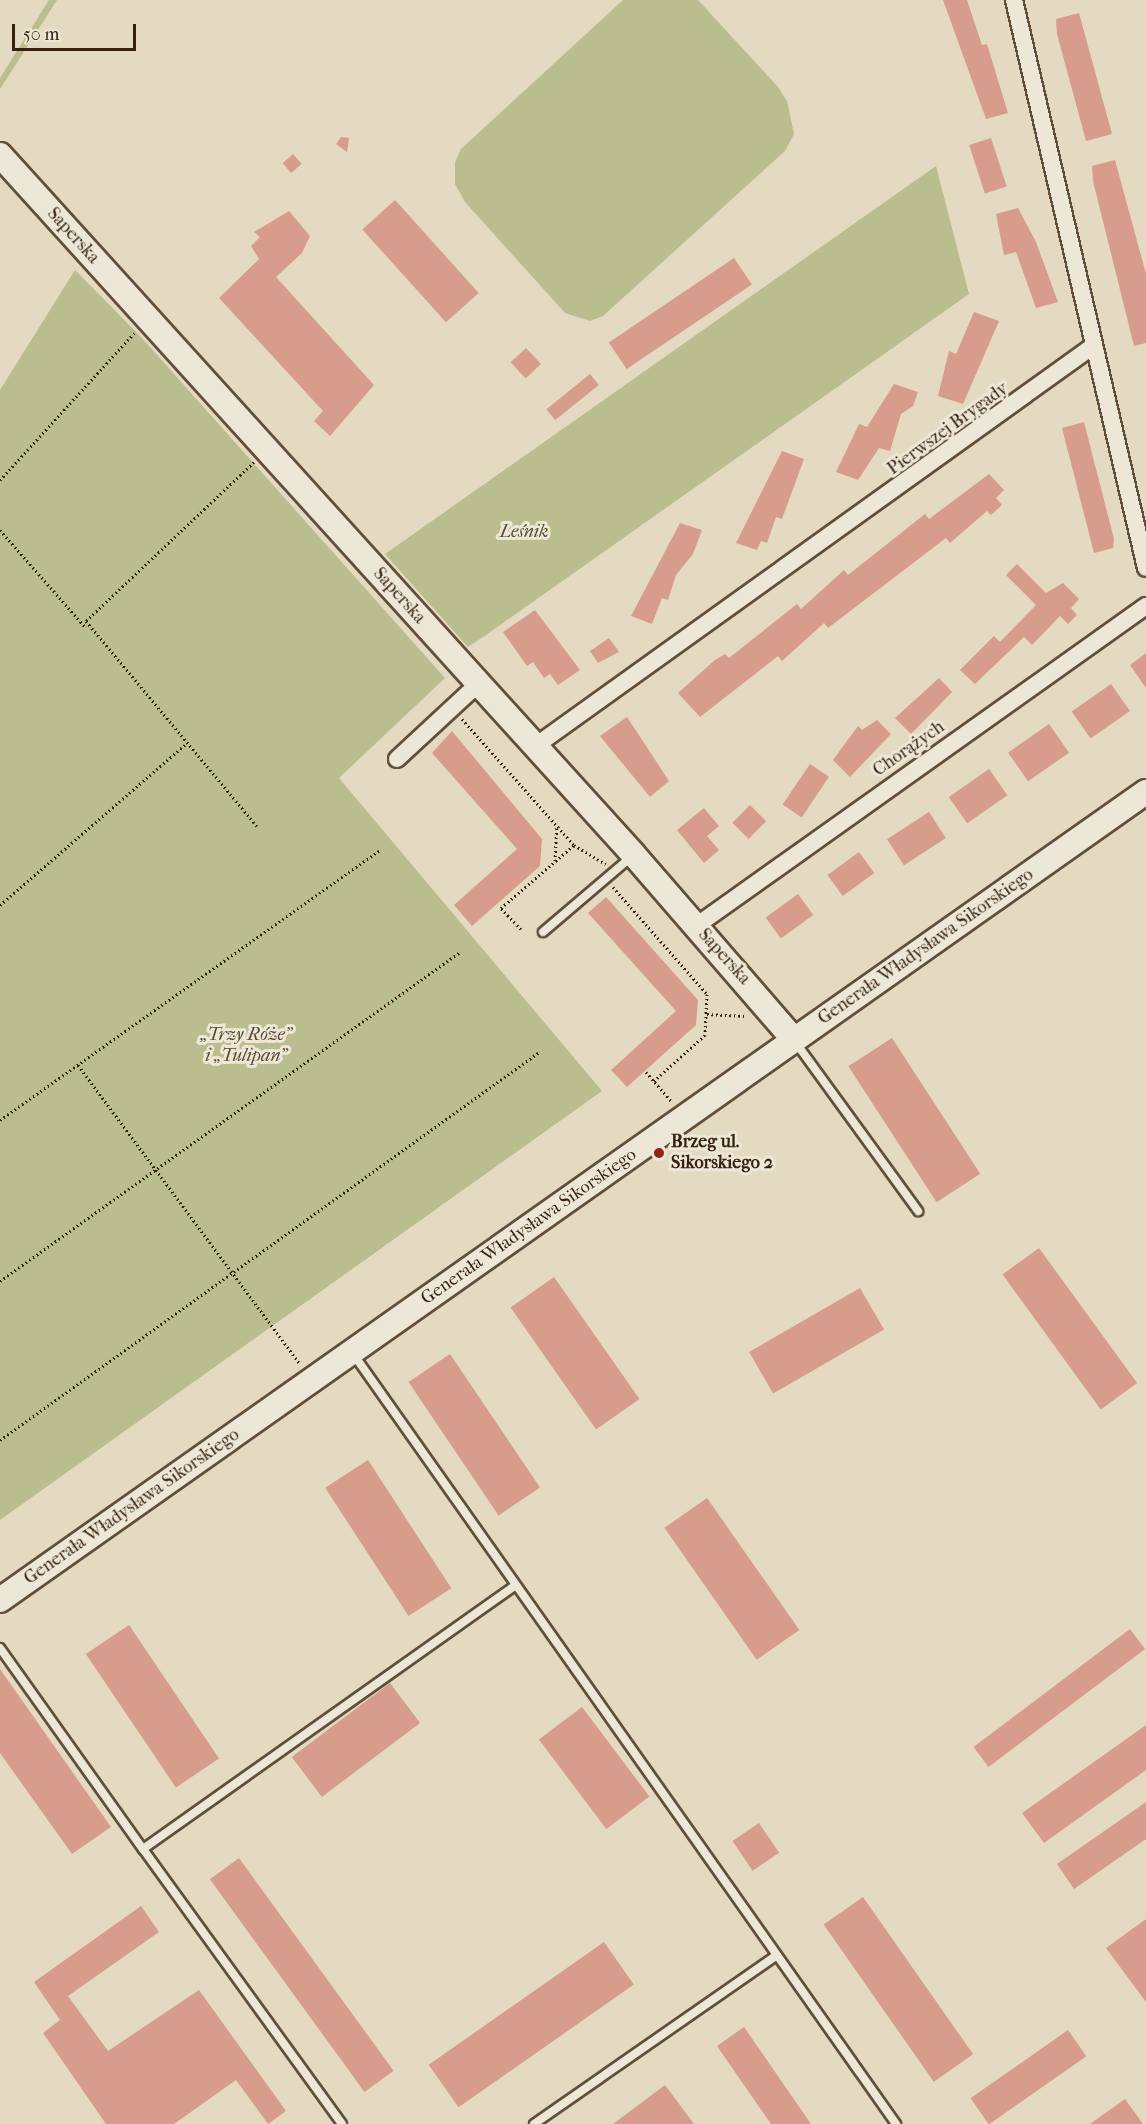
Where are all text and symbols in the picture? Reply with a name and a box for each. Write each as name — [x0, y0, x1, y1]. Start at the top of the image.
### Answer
scale bar — [15, 12, 140, 50]
text: 50 m — [23, 24, 59, 45]
street label: Saperska — [42, 203, 104, 269]
street label: Pierwszej Brygady — [883, 378, 1013, 480]
park label: Leśnik — [500, 521, 548, 543]
street label: Saperska — [368, 563, 430, 629]
street label: Chorążych — [869, 717, 949, 781]
street label: Generała Władysława Sikorskiego — [814, 864, 1038, 1030]
street label: Saperska — [693, 924, 755, 990]
park label: „Trzy Róże” i „Tulipan” — [201, 1025, 291, 1068]
place label: Brzeg ul. Sikorskiego 2 — [671, 1132, 773, 1174]
street label: Generała Władysława Sikorskiego — [417, 1144, 641, 1310]
marker: Brzeg ul. Sikorskiego 2 — [652, 1146, 666, 1160]
street label: Generała Władysława Sikorskiego — [20, 1424, 244, 1590]

